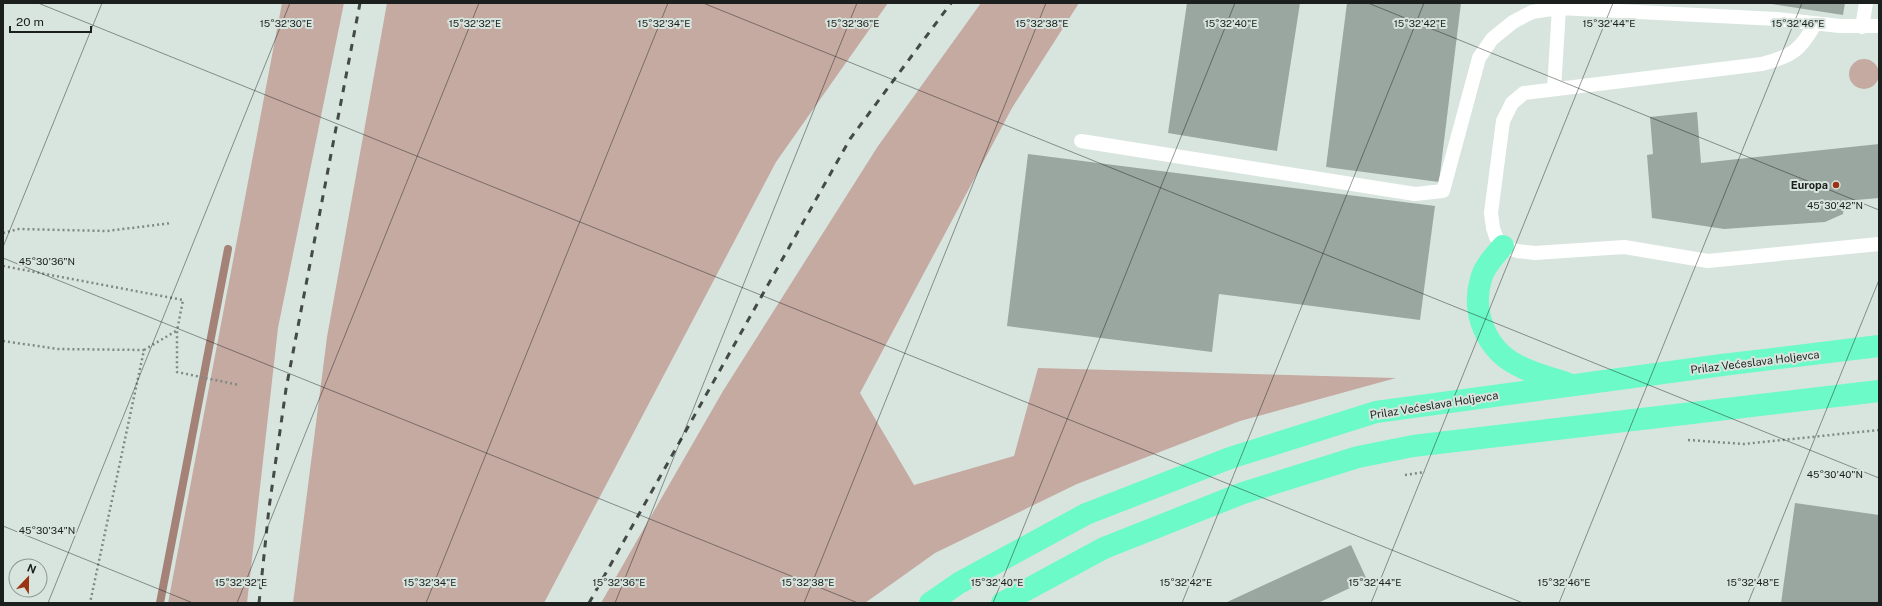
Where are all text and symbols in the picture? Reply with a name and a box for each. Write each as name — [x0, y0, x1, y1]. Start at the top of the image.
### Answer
scale bar — [10, 8, 91, 34]
text: 20 m — [16, 15, 44, 29]
text: 15°32'30"E — [260, 17, 312, 29]
text: 15°32'32"E — [449, 17, 501, 29]
text: 15°32'34"E — [638, 17, 690, 29]
text: 15°32'36"E — [827, 17, 879, 29]
text: 15°32'38"E — [1015, 17, 1069, 29]
text: 15°32'40"E — [1205, 17, 1257, 29]
text: 15°32'42"E — [1394, 17, 1446, 29]
text: 15°32'44"E — [1583, 17, 1635, 29]
text: 15°32'46"E — [1772, 17, 1824, 29]
place label: Europa — [1791, 179, 1828, 191]
marker: Europa — [1831, 180, 1841, 190]
text: 45°30'42"N — [1807, 199, 1863, 211]
text: 45°30'36"N — [19, 255, 75, 267]
street label: Prilaz Većeslava Holjevca — [1690, 348, 1820, 376]
street label: Prilaz Većeslava Holjevca — [1369, 389, 1499, 421]
text: 45°30'40"N — [1807, 468, 1863, 480]
text: 45°30'34"N — [19, 524, 75, 536]
north arrow — [8, 558, 48, 598]
text: N — [26, 562, 38, 576]
text: 15°32'32"E — [215, 576, 267, 588]
text: 15°32'34"E — [404, 576, 456, 588]
text: 15°32'36"E — [593, 576, 645, 588]
text: 15°32'38"E — [781, 576, 835, 588]
text: 15°32'40"E — [971, 576, 1023, 588]
text: 15°32'42"E — [1160, 576, 1212, 588]
text: 15°32'44"E — [1349, 576, 1401, 588]
text: 15°32'46"E — [1538, 576, 1590, 588]
text: 15°32'48"E — [1726, 576, 1780, 588]

